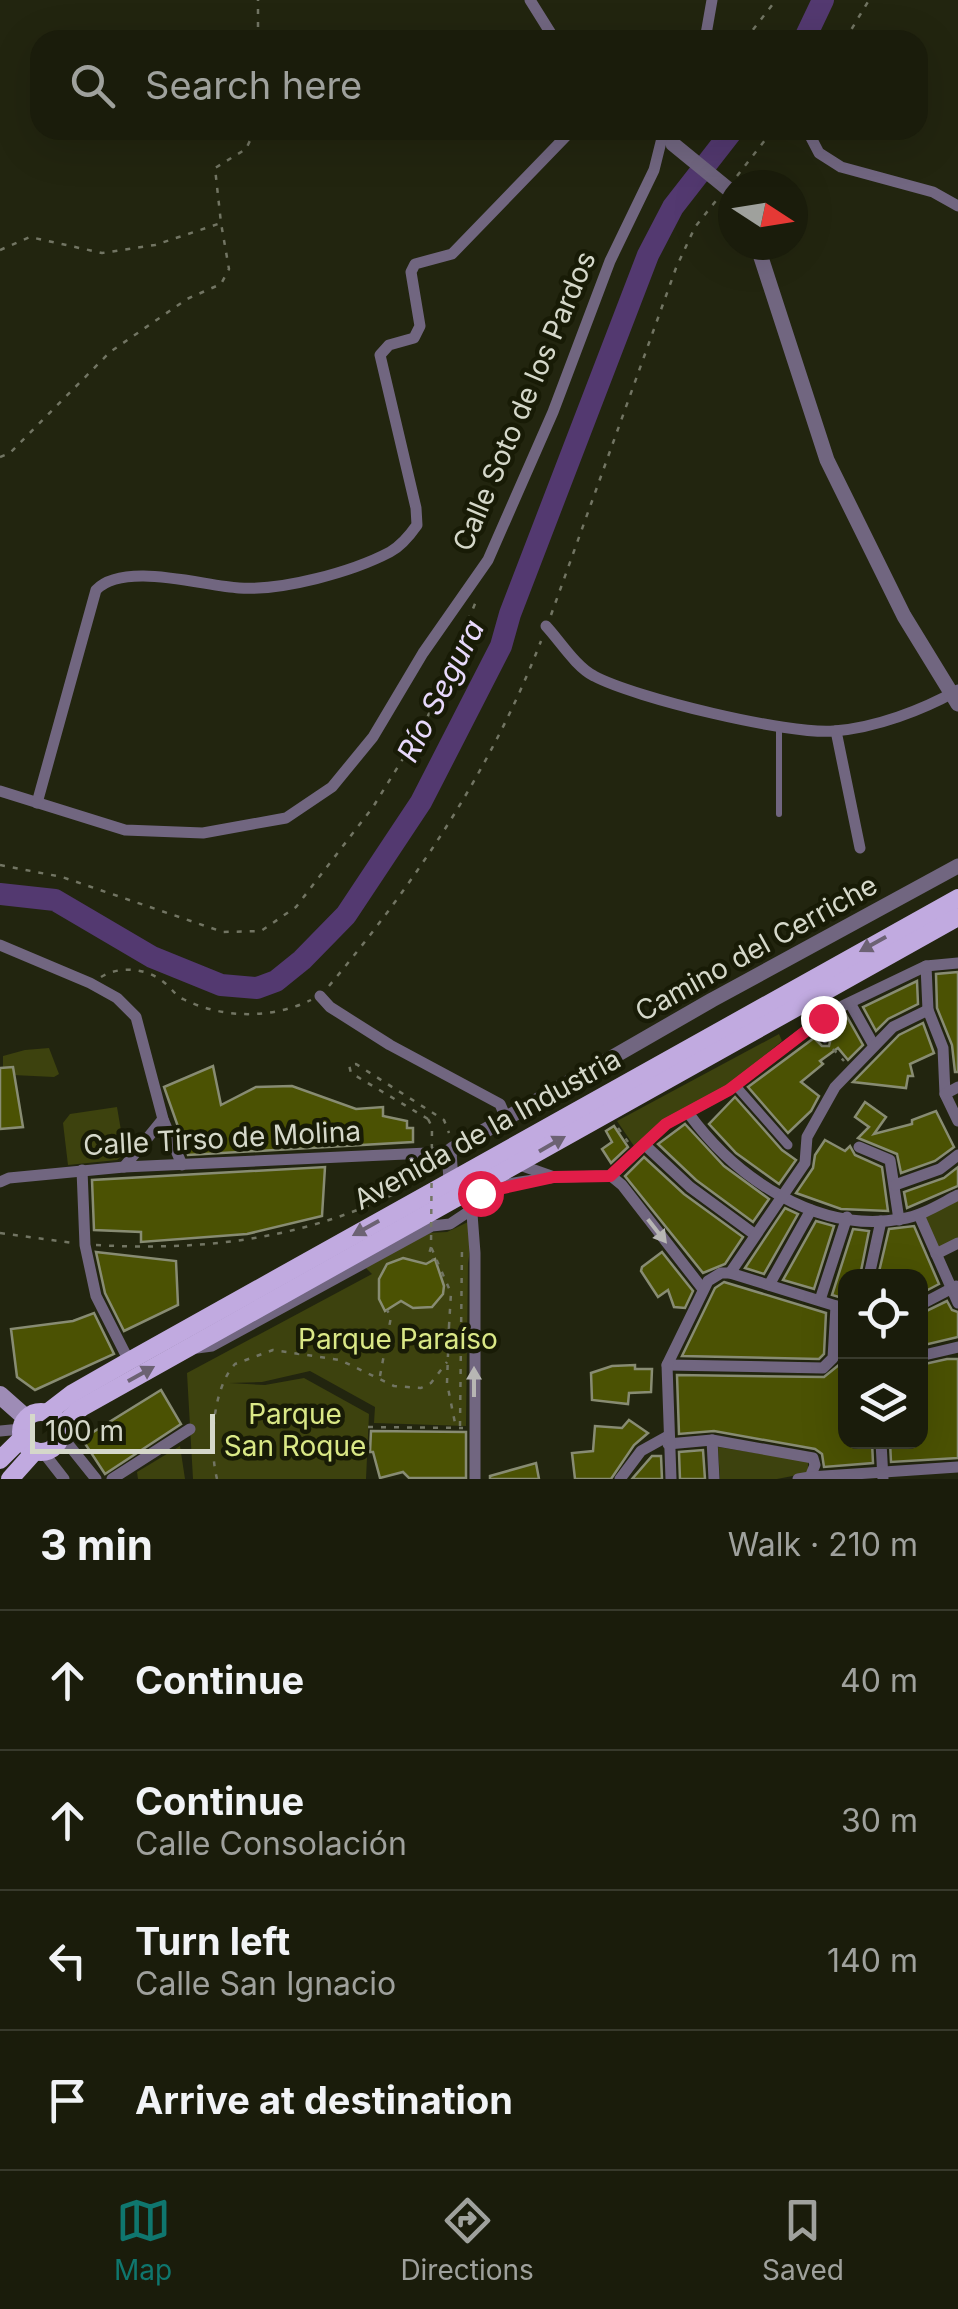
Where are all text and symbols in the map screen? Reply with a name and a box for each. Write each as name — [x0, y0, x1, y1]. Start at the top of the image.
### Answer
search box — [30, 30, 928, 140]
icon: search — [65, 58, 120, 113]
text: Search here — [145, 62, 362, 108]
north arrow — [718, 170, 808, 260]
street label: Calle Soto de los Pardos — [445, 246, 603, 556]
water label: Río Segura — [389, 613, 491, 768]
street label: Camino del Cerriche — [629, 867, 883, 1029]
one-way arrow — [858, 936, 887, 953]
route end — [801, 996, 847, 1042]
street label: Avenida de la Industria — [348, 1041, 626, 1217]
street label: Calle Tirso de Molina — [82, 1114, 362, 1162]
one-way arrow — [538, 1135, 566, 1153]
route start — [458, 1171, 504, 1217]
one-way arrow — [647, 1217, 668, 1243]
one-way arrow — [351, 1219, 380, 1236]
map controls — [838, 1269, 928, 1449]
button: locate — [838, 1269, 928, 1359]
park label: Parque Paraíso — [298, 1322, 498, 1356]
button: layers — [838, 1359, 928, 1449]
one-way arrow — [466, 1365, 482, 1397]
one-way arrow — [127, 1366, 155, 1384]
park label: Parque San Roque — [224, 1397, 366, 1463]
scale bar — [30, 1409, 215, 1454]
text: 100 m — [45, 1414, 124, 1448]
text: 3 min — [40, 1519, 153, 1570]
text: Walk · 210 m — [728, 1525, 918, 1564]
icon: ahead — [40, 1653, 95, 1708]
text: Continue — [135, 1657, 304, 1703]
text: 40 m — [840, 1661, 918, 1700]
text: Continue — [135, 1778, 304, 1824]
icon: ahead — [40, 1793, 95, 1848]
text: 30 m — [841, 1801, 918, 1840]
text: Calle Consolación — [135, 1824, 407, 1863]
text: Turn left — [135, 1918, 290, 1964]
icon: left — [40, 1933, 95, 1988]
text: 140 m — [827, 1941, 918, 1980]
text: Calle San Ignacio — [135, 1964, 396, 2003]
icon: arrive — [40, 2073, 95, 2128]
text: Arrive at destination — [135, 2077, 513, 2123]
tab: Map — [114, 2193, 172, 2287]
tab: Directions — [400, 2193, 534, 2287]
tab: Saved — [762, 2193, 844, 2287]

